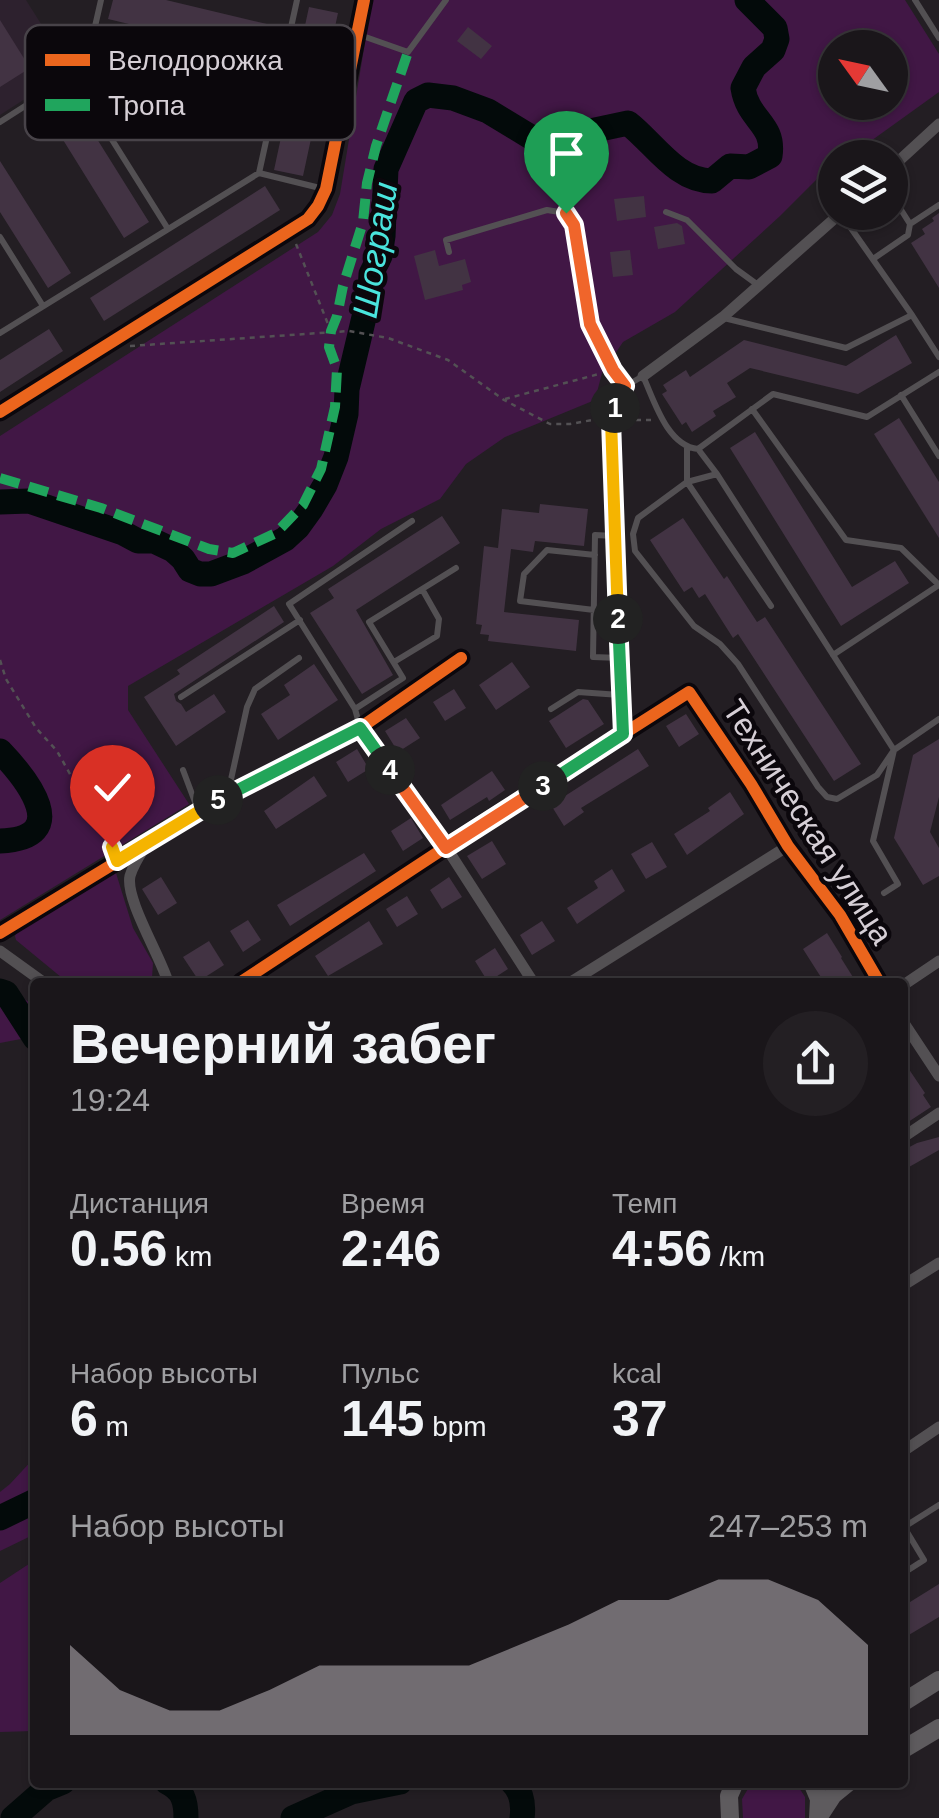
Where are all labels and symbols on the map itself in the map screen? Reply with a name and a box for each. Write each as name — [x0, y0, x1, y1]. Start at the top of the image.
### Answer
legend — [25, 25, 355, 140]
north arrow — [818, 30, 908, 120]
text: Велодорожка — [108, 45, 283, 76]
text: Тропа — [108, 90, 186, 121]
pin — [524, 111, 609, 214]
water label: Шограш — [345, 179, 404, 321]
pin: 1 — [590, 383, 640, 433]
pin: 2 — [593, 594, 643, 644]
street label: Техническая улица — [716, 693, 900, 951]
pin — [70, 745, 155, 848]
pin: 4 — [365, 745, 415, 795]
pin: 3 — [518, 761, 568, 811]
pin: 5 — [193, 775, 243, 825]

